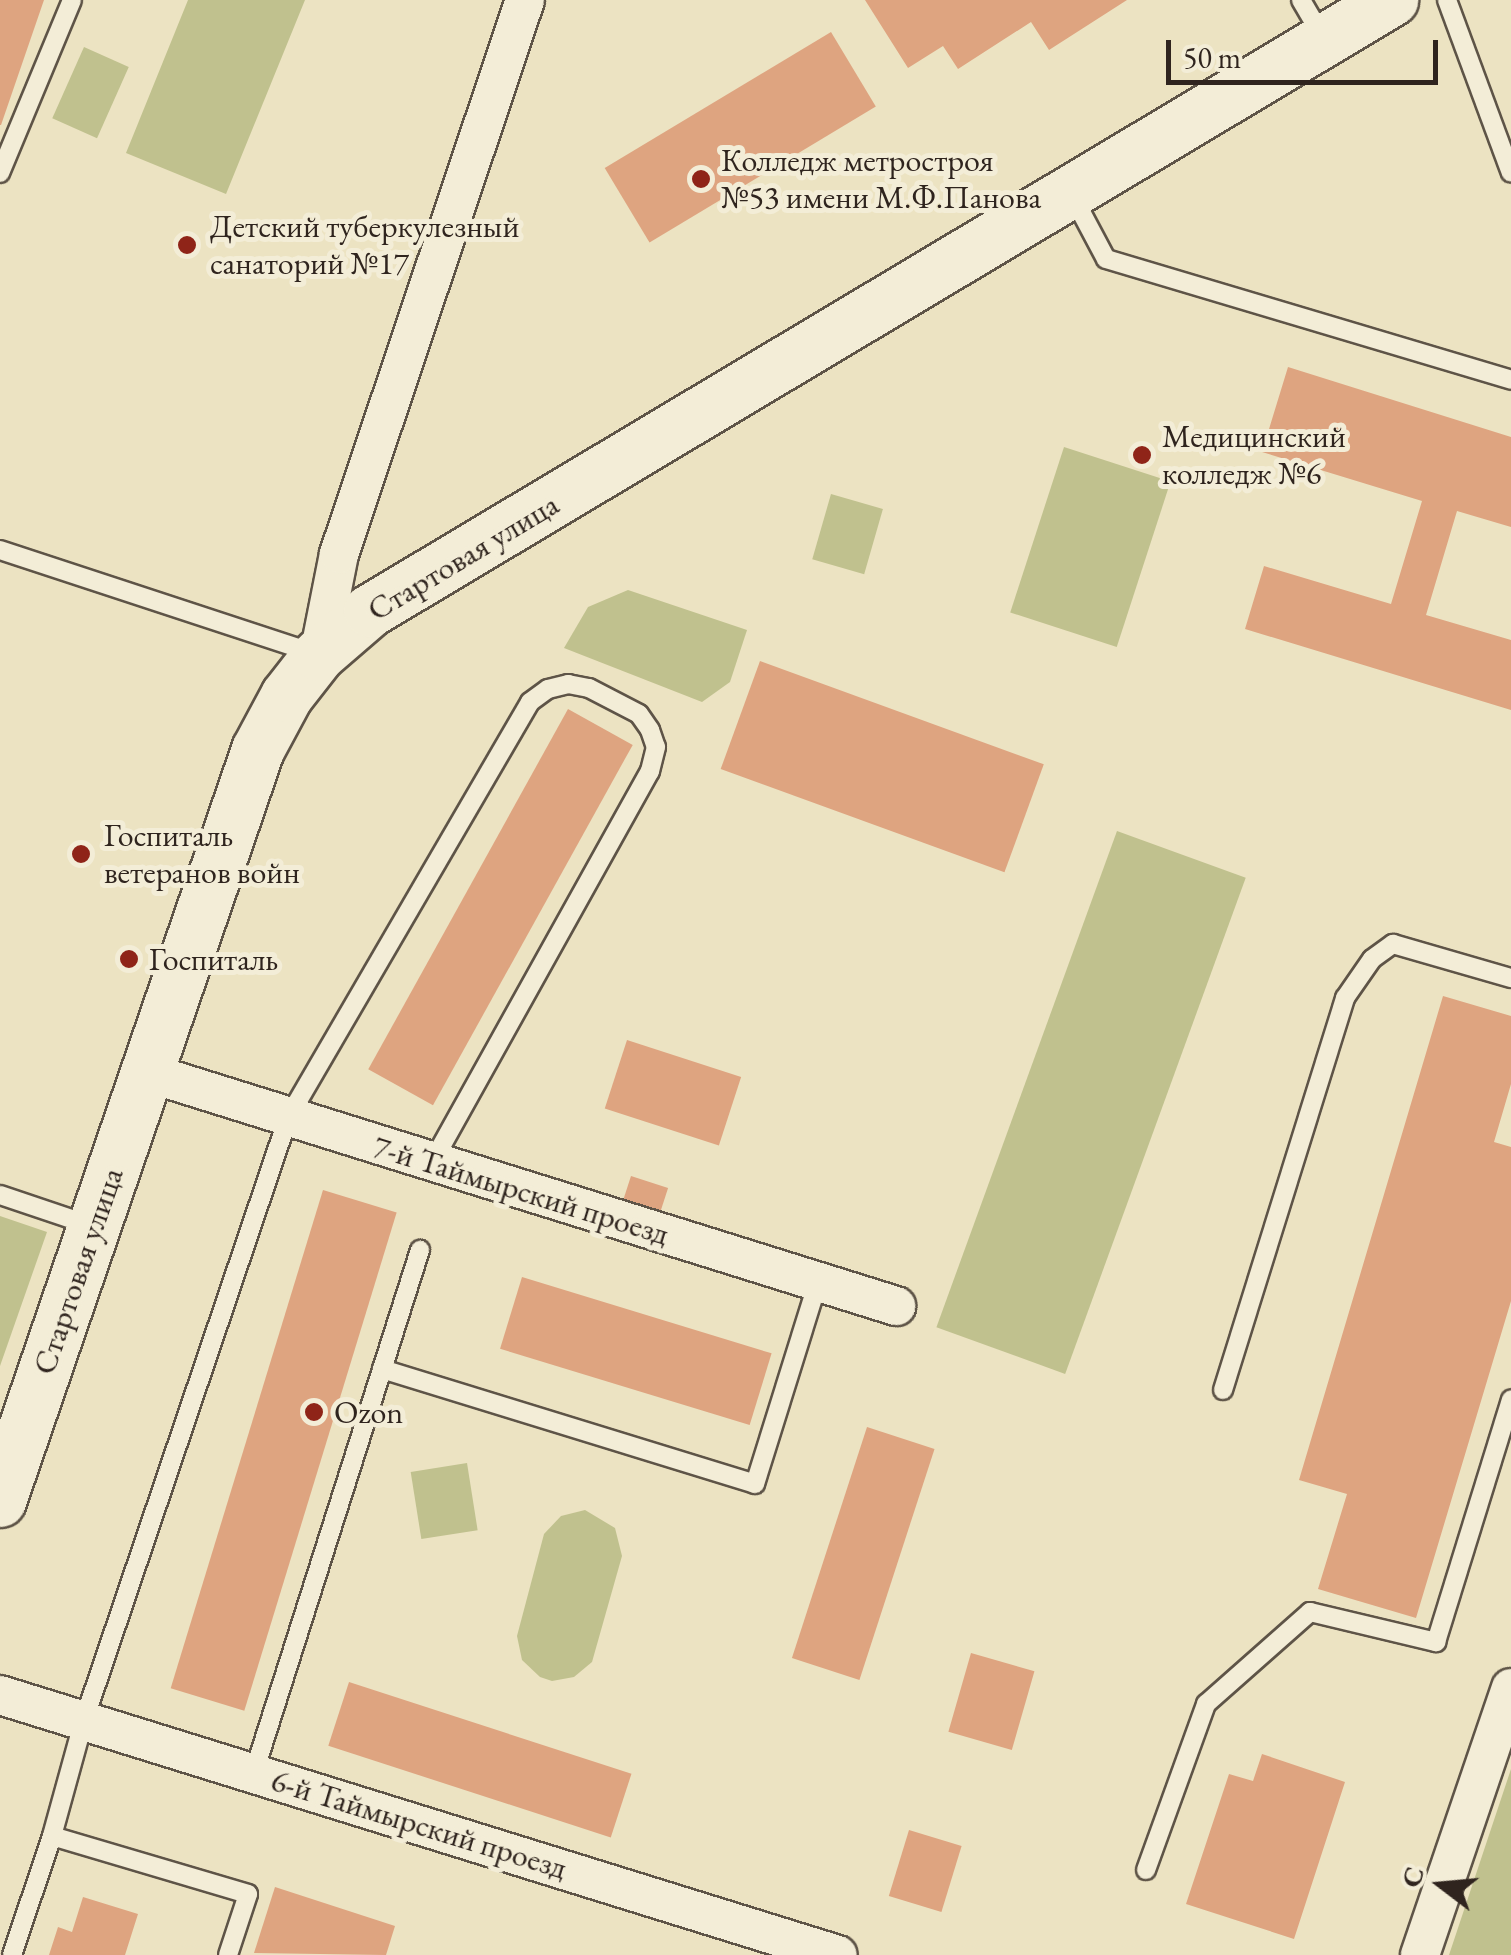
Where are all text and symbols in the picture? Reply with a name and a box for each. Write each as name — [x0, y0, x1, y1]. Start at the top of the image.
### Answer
scale bar — [1171, 20, 1444, 82]
text: 50 m — [1183, 38, 1241, 77]
place label: Колледж метростроя №53 имени М.Ф.Панова — [721, 142, 1041, 217]
marker: Колледж метростроя №53 имени М.Ф.Панова — [690, 168, 712, 190]
place label: Детский туберкулезный санаторий №17 — [210, 208, 519, 283]
marker: Детский туберкулезный санаторий №17 — [174, 232, 200, 258]
place label: Медицинский колледж №6 — [1162, 418, 1346, 493]
marker: Медицинский колледж №6 — [1131, 444, 1153, 466]
street label: Стартовая улица — [361, 485, 565, 629]
place label: Госпиталь ветеранов войн — [104, 817, 300, 892]
marker: Госпиталь ветеранов войн — [68, 841, 94, 867]
place label: Госпиталь — [149, 940, 278, 978]
marker: Госпиталь — [118, 948, 140, 970]
street label: 7-й Таймырский проезд — [369, 1127, 673, 1253]
street label: Стартовая улица — [25, 1163, 131, 1379]
place label: Ozon — [334, 1393, 403, 1431]
marker: Ozon — [303, 1401, 325, 1423]
street label: 6-й Таймырский проезд — [267, 1761, 571, 1887]
north arrow — [1391, 1835, 1491, 1935]
text: С — [1392, 1862, 1432, 1891]

